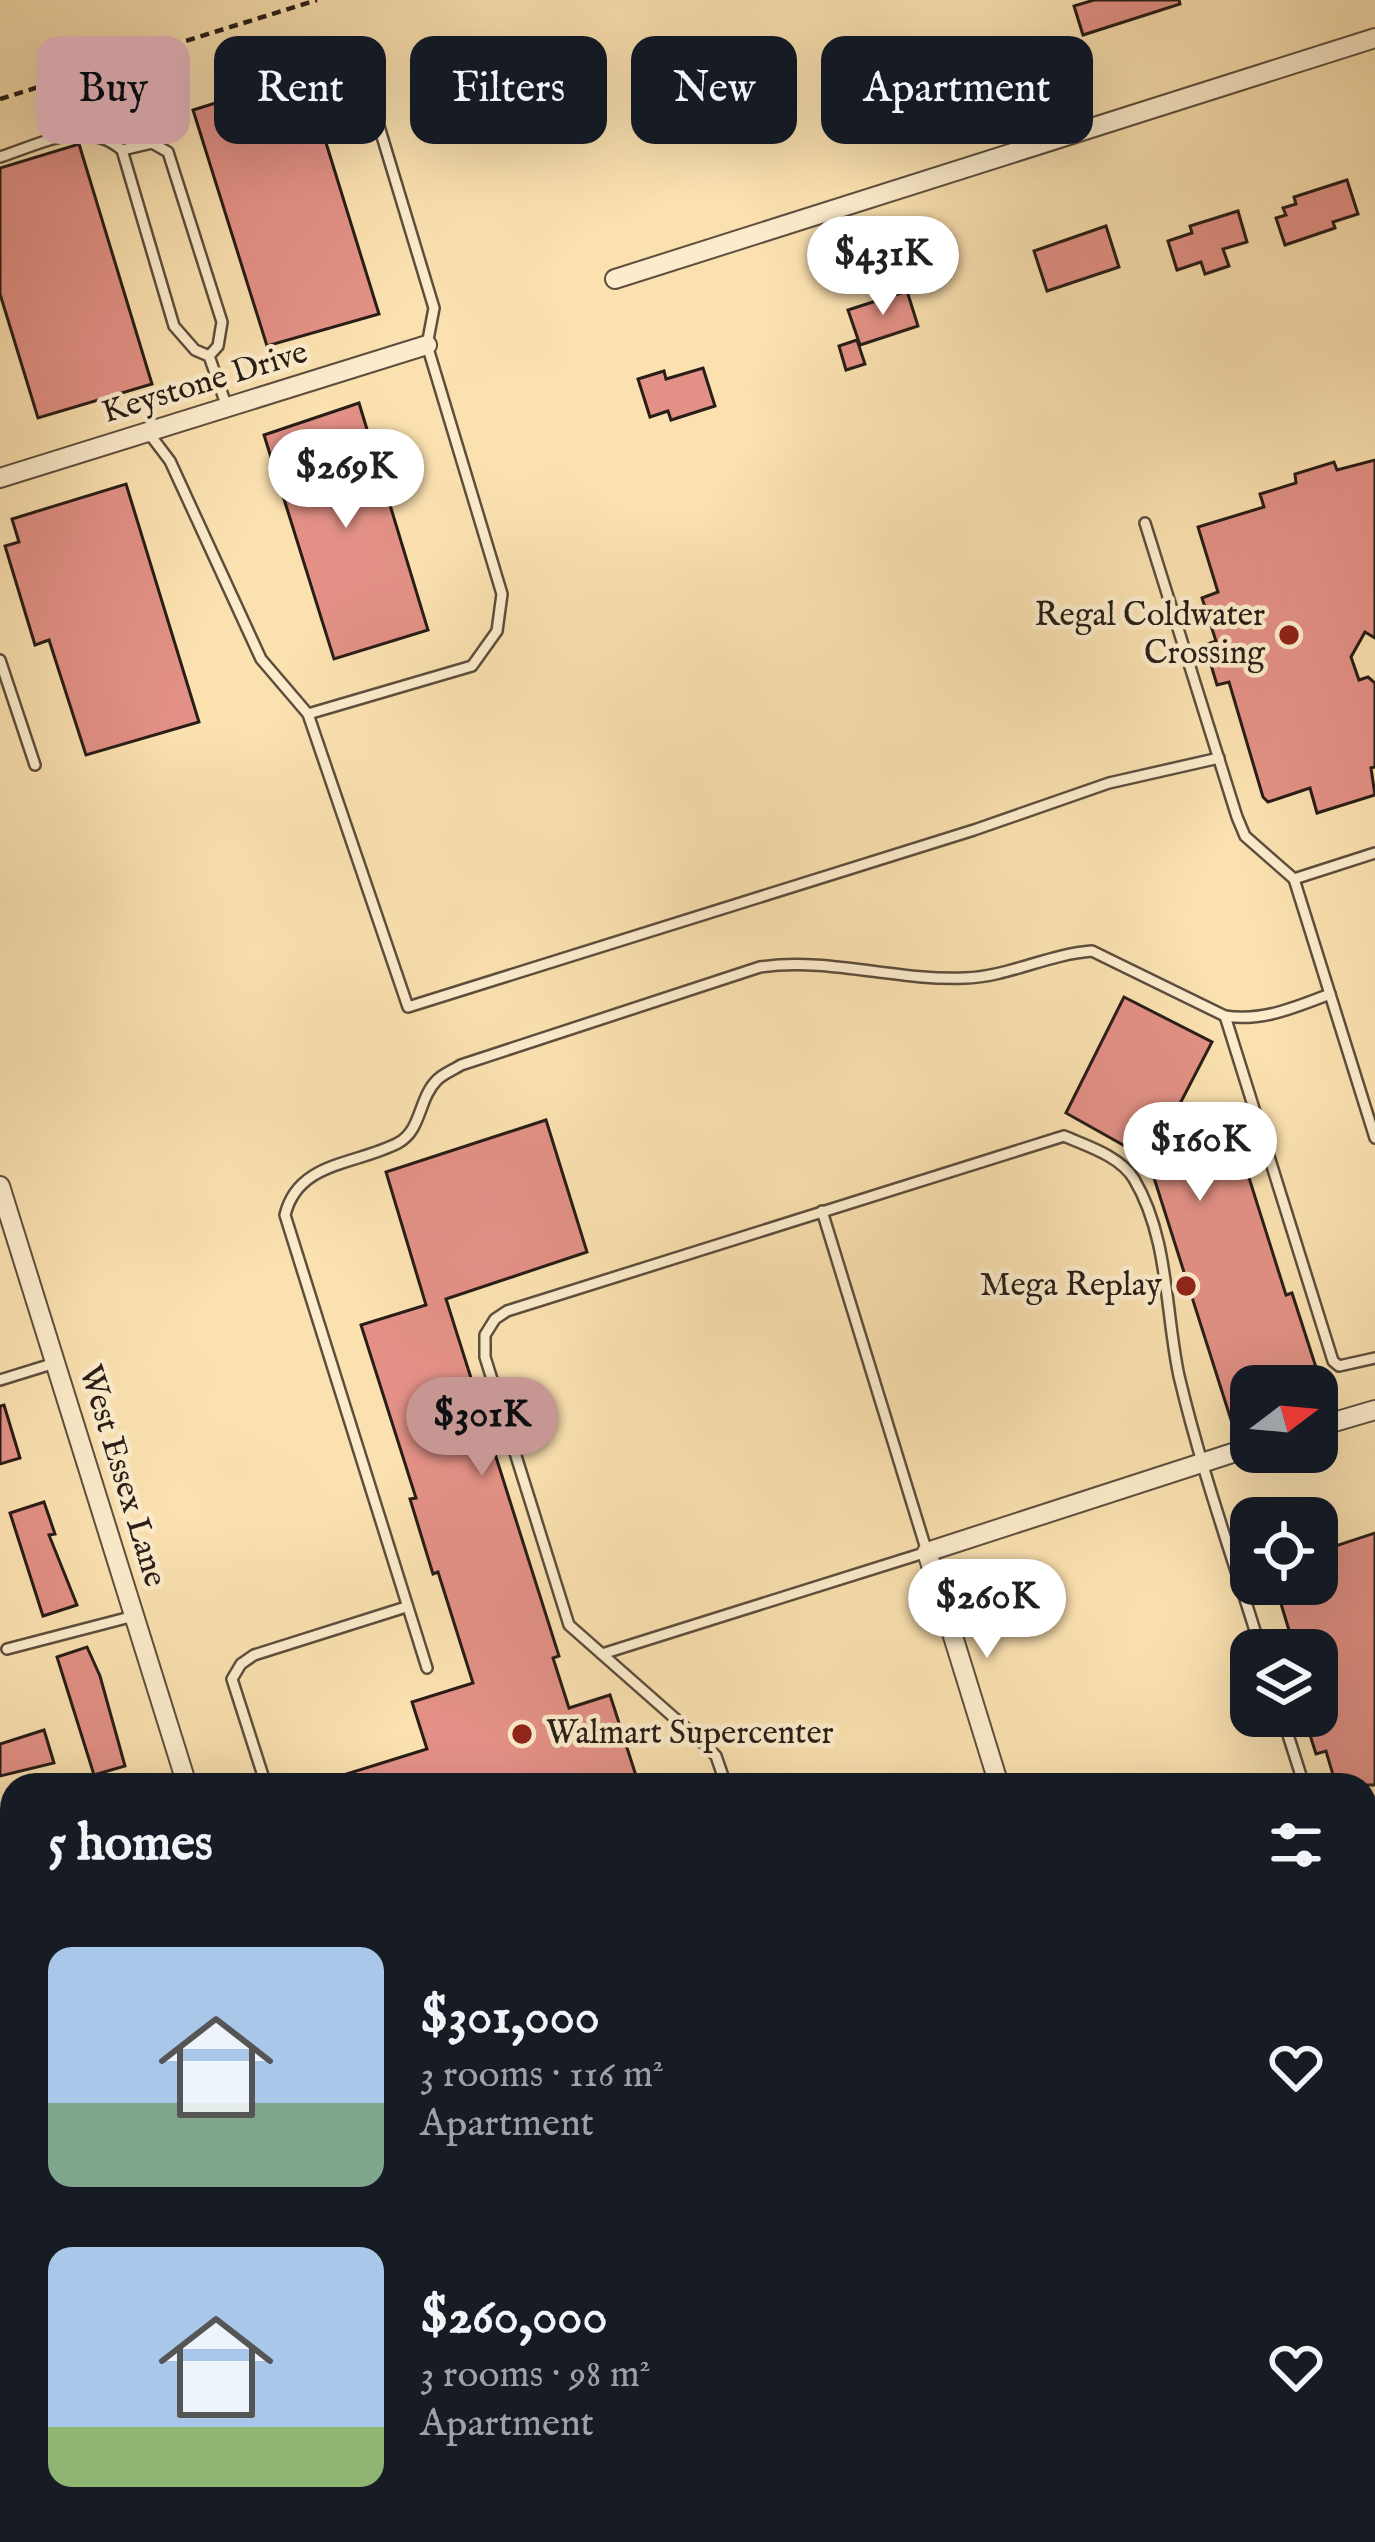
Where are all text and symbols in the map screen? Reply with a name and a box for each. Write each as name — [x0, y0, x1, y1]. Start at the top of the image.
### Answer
chip: Buy — [36, 36, 190, 144]
chip: Rent — [214, 36, 386, 144]
chip: Filters — [410, 36, 607, 144]
chip: New — [631, 36, 797, 144]
chip: Apartment — [821, 36, 1093, 144]
pin: $431K — [799, 216, 967, 318]
text: $431K — [834, 230, 932, 279]
street label: Keystone Drive — [97, 332, 313, 434]
pin: $269K — [262, 429, 430, 531]
text: $269K — [295, 443, 397, 492]
place label: Regal Coldwater Crossing — [1035, 595, 1266, 675]
marker: Regal Coldwater Crossing — [1276, 622, 1302, 648]
pin: $160K — [1116, 1102, 1284, 1204]
text: $160K — [1150, 1116, 1250, 1165]
place label: Mega Replay — [980, 1265, 1163, 1307]
marker: Mega Replay — [1173, 1273, 1199, 1299]
street label: West Essex Lane — [68, 1360, 176, 1592]
north arrow — [1230, 1365, 1338, 1473]
map controls — [1230, 1365, 1338, 1737]
pin: $301K — [398, 1377, 566, 1479]
text: $301K — [433, 1391, 531, 1440]
button: locate — [1230, 1497, 1338, 1605]
pin: $260K — [903, 1559, 1071, 1661]
text: $260K — [935, 1573, 1039, 1622]
button: layers — [1230, 1629, 1338, 1737]
place label: Walmart Supercenter — [546, 1713, 834, 1755]
marker: Walmart Supercenter — [509, 1721, 535, 1747]
icon: filters — [1263, 1812, 1329, 1878]
text: 5 homes — [48, 1813, 213, 1878]
text: $301,000 — [420, 1986, 600, 2051]
icon: home — [144, 1995, 288, 2139]
icon: heart — [1263, 2034, 1329, 2100]
text: 3 rooms · 116 m² — [420, 2051, 664, 2100]
text: Apartment — [420, 2100, 594, 2149]
text: $260,000 — [420, 2286, 607, 2351]
icon: home — [144, 2295, 288, 2439]
icon: heart — [1263, 2334, 1329, 2400]
text: 3 rooms · 98 m² — [420, 2351, 651, 2400]
text: Apartment — [420, 2400, 594, 2449]

